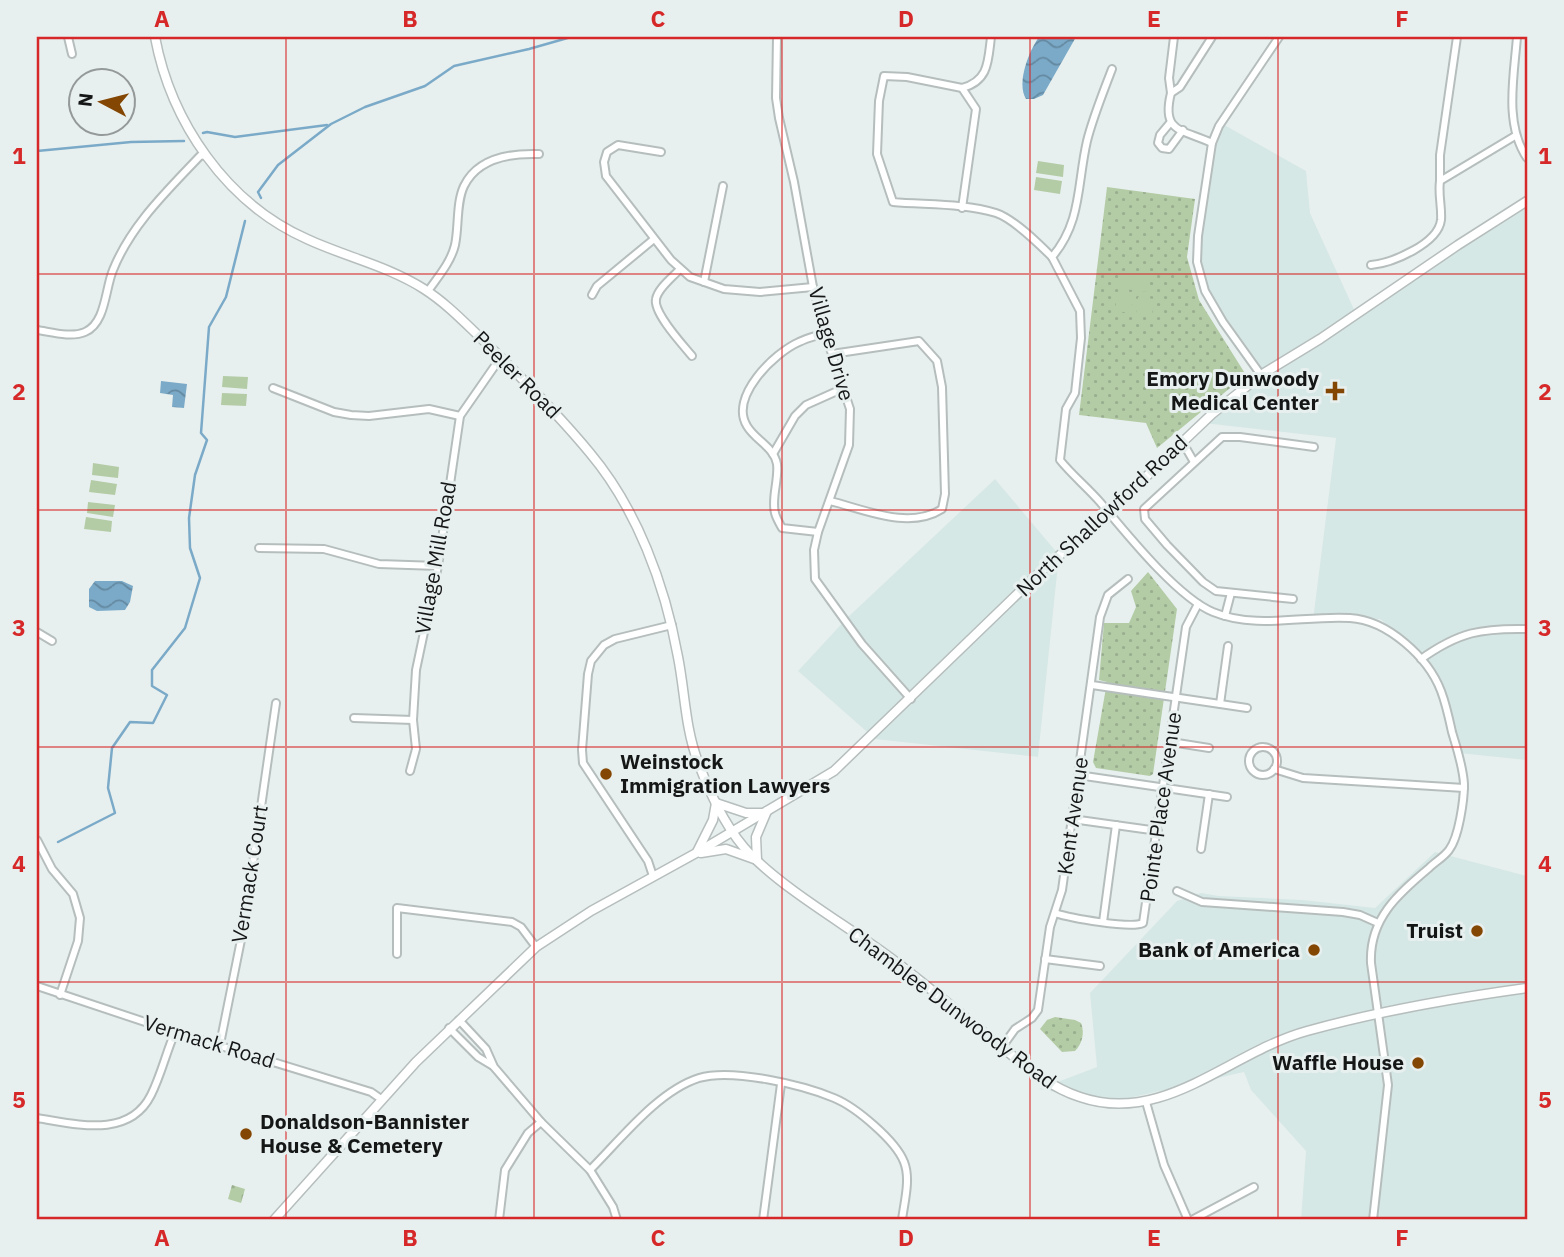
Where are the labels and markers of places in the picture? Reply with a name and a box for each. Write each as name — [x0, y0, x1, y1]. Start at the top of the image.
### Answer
place label: Emory Dunwoody Medical Center — [1146, 364, 1320, 416]
marker: Emory Dunwoody Medical Center — [1325, 381, 1345, 401]
place label: Weinstock Immigration Lawyers — [620, 747, 830, 799]
marker: Weinstock Immigration Lawyers — [598, 766, 614, 782]
place label: Truist — [1406, 916, 1463, 944]
marker: Truist — [1469, 923, 1485, 939]
place label: Bank of America — [1138, 935, 1300, 963]
marker: Bank of America — [1306, 942, 1322, 958]
place label: Waffle House — [1272, 1048, 1404, 1076]
marker: Waffle House — [1410, 1055, 1426, 1071]
place label: Donaldson-Bannister House & Cemetery — [260, 1107, 470, 1159]
marker: Donaldson-Bannister House & Cemetery — [238, 1126, 254, 1142]

